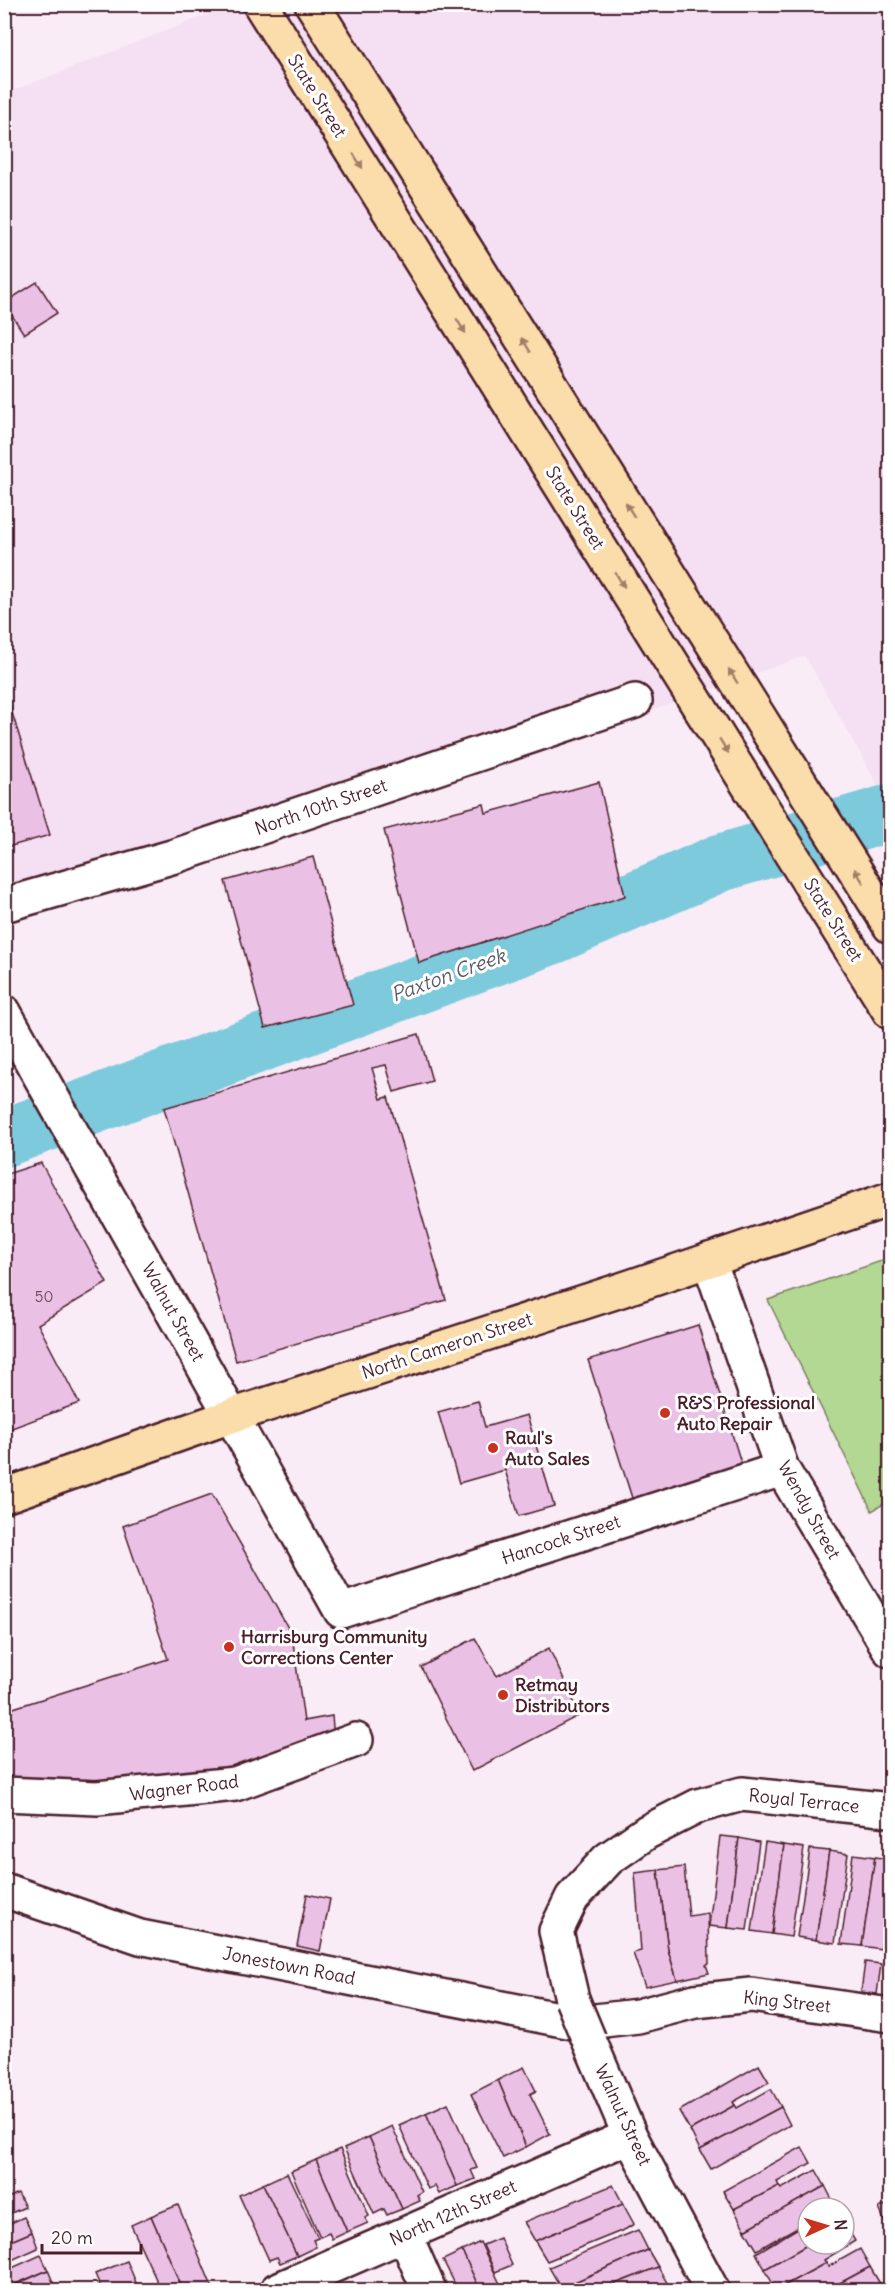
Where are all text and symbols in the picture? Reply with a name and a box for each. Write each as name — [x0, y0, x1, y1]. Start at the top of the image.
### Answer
street label: State Street — [283, 50, 352, 142]
one-way arrow — [352, 153, 363, 169]
one-way arrow — [455, 318, 466, 334]
one-way arrow — [521, 337, 532, 353]
street label: State Street — [541, 462, 610, 554]
one-way arrow — [624, 502, 635, 519]
one-way arrow — [615, 572, 626, 589]
one-way arrow — [728, 668, 739, 684]
one-way arrow — [718, 738, 729, 754]
street label: North 10th Street — [252, 773, 390, 840]
one-way arrow — [854, 868, 865, 884]
street label: State Street — [799, 874, 868, 966]
water label: Paxton Creek — [387, 942, 510, 1007]
street label: Walnut Street — [137, 1258, 210, 1365]
house number: 50 — [35, 1287, 53, 1306]
street label: North Cameron Street — [359, 1307, 535, 1384]
place label: R&S Professional Auto Repair — [677, 1391, 815, 1435]
marker: R&S Professional Auto Repair — [658, 1406, 672, 1420]
place label: Raul's Auto Sales — [505, 1426, 590, 1470]
marker: Raul's Auto Sales — [486, 1441, 500, 1455]
street label: Wendy Street — [773, 1457, 846, 1563]
street label: Hancock Street — [499, 1510, 623, 1570]
place label: Harrisburg Community Corrections Center — [241, 1625, 428, 1669]
marker: Harrisburg Community Corrections Center — [222, 1640, 236, 1654]
place label: Retmay Distributors — [515, 1673, 610, 1717]
marker: Retmay Distributors — [496, 1688, 510, 1702]
street label: Wagner Road — [128, 1769, 240, 1806]
street label: Royal Terrace — [747, 1783, 861, 1818]
street label: Jonestown Road — [221, 1941, 358, 1990]
street label: King Street — [742, 1985, 832, 2018]
street label: Walnut Street — [590, 2060, 657, 2169]
street label: North 12th Street — [386, 2174, 520, 2251]
north arrow — [796, 2196, 856, 2256]
scale bar — [42, 2217, 141, 2255]
text: N — [831, 2219, 851, 2231]
text: 20 m — [51, 2226, 93, 2249]

